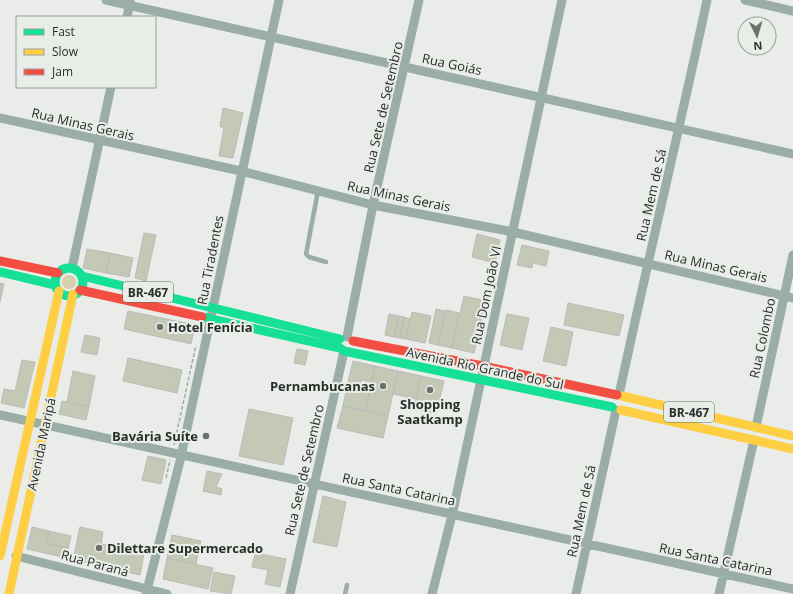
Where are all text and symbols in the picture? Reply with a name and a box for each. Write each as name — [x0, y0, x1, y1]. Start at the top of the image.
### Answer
legend — [16, 16, 156, 88]
north arrow — [737, 16, 777, 56]
text: Fast — [52, 23, 75, 40]
street label: Rua Sete de Setembro — [359, 39, 407, 175]
text: N — [753, 39, 763, 54]
text: Slow — [52, 43, 79, 60]
street label: Rua Goiás — [421, 49, 483, 79]
text: Jam — [51, 63, 73, 80]
street label: Rua Minas Gerais — [30, 103, 136, 145]
street label: Rua Mem de Sá — [632, 147, 670, 243]
street label: Rua Minas Gerais — [346, 176, 452, 216]
street label: Rua Tiradentes — [192, 214, 228, 306]
street label: Rua Dom João VI — [467, 244, 505, 346]
street label: Rua Minas Gerais — [663, 245, 769, 287]
road number: BR-467 — [123, 282, 173, 302]
street label: Rua Colombo — [745, 296, 779, 380]
place label: Hotel Fenícia — [168, 318, 253, 336]
marker: Hotel Fenícia — [155, 322, 165, 332]
street label: Avenida Rio Grande do Sul — [405, 343, 565, 393]
place label: Pernambucanas — [270, 377, 375, 395]
marker: Pernambucanas — [378, 381, 388, 391]
marker: Shopping Saatkamp — [425, 385, 435, 395]
place label: Shopping Saatkamp — [397, 395, 463, 428]
street label: Avenida Maripá — [22, 396, 60, 492]
street label: Rua Sete de Setembro — [280, 402, 328, 538]
road number: BR-467 — [664, 402, 714, 422]
place label: Bavária Suíte — [112, 427, 198, 445]
marker: Bavária Suíte — [201, 431, 211, 441]
street label: Rua Mem de Sá — [562, 463, 600, 559]
street label: Rua Santa Catarina — [341, 468, 457, 510]
street label: Rua Santa Catarina — [658, 538, 774, 580]
place label: Dilettare Supermercado — [107, 539, 263, 557]
marker: Dilettare Supermercado — [94, 543, 104, 553]
street label: Rua Paraná — [59, 545, 131, 581]

